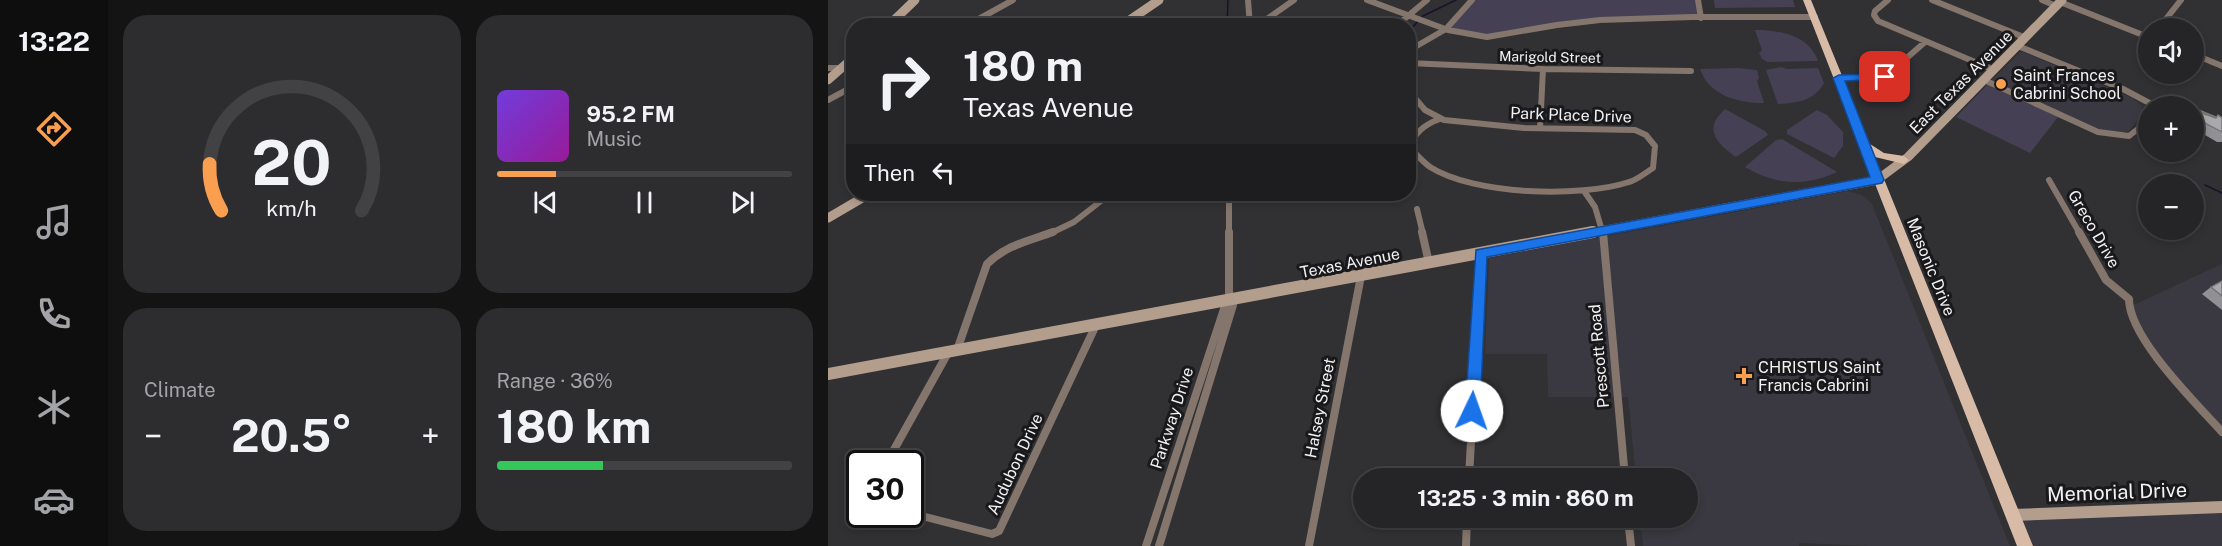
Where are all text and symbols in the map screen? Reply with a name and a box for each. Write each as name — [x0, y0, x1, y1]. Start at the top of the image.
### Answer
map controls — [2138, 18, 2204, 240]
button: sound — [2138, 18, 2204, 84]
text: 13:22 — [18, 25, 90, 57]
street label: East Texas Avenue — [1906, 27, 2016, 137]
text: 180 m — [963, 41, 1083, 90]
icon: right — [864, 42, 942, 120]
street label: Marigold Street — [1499, 48, 1601, 66]
pin — [1859, 51, 1910, 102]
icon: arrive — [1868, 60, 1901, 93]
place label: Saint Frances Cabrini School — [2013, 66, 2121, 103]
marker: Saint Frances Cabrini School — [1994, 77, 2008, 91]
text: Texas Avenue — [963, 91, 1134, 123]
button: + — [2138, 96, 2204, 162]
text: 95.2 FM — [587, 101, 675, 127]
street label: Park Place Drive — [1510, 103, 1632, 127]
icon: directions — [33, 108, 75, 150]
text: 20 — [252, 126, 332, 199]
text: Music — [587, 127, 642, 151]
icon: left — [927, 156, 960, 189]
text: Then — [864, 160, 915, 186]
button: − — [2138, 174, 2204, 240]
icon: previous — [529, 186, 562, 219]
icon: pause — [628, 186, 661, 219]
icon: next — [726, 186, 759, 219]
street label: Greco Drive — [2064, 187, 2124, 271]
text: km/h — [267, 197, 317, 222]
icon: music — [33, 201, 75, 243]
street label: Masonic Drive — [1903, 215, 1959, 319]
street label: Texas Avenue — [1298, 244, 1402, 282]
icon: phone — [33, 293, 75, 335]
street label: Prescott Road — [1585, 303, 1613, 409]
street label: Halsey Street — [1301, 356, 1339, 460]
place label: CHRISTUS Saint Francis Cabrini — [1758, 358, 1881, 395]
street label: Parkway Drive — [1147, 365, 1197, 471]
marker: CHRISTUS Saint Francis Cabrini — [1735, 367, 1753, 385]
text: Range · 36% — [497, 369, 613, 393]
text: Climate — [144, 378, 216, 402]
position arrow — [1440, 379, 1504, 443]
icon: climate — [33, 386, 75, 428]
text: 180 km — [497, 400, 651, 453]
text: 20.5° — [231, 409, 352, 462]
street label: Audubon Drive — [983, 410, 1047, 518]
text: − — [144, 417, 162, 455]
text: + — [421, 417, 439, 455]
speed limit sign: 30 — [846, 450, 924, 528]
street label: Memorial Drive — [2047, 478, 2187, 506]
icon: car — [33, 479, 75, 521]
text: 13:25 · 3 min · 860 m — [1417, 485, 1634, 511]

